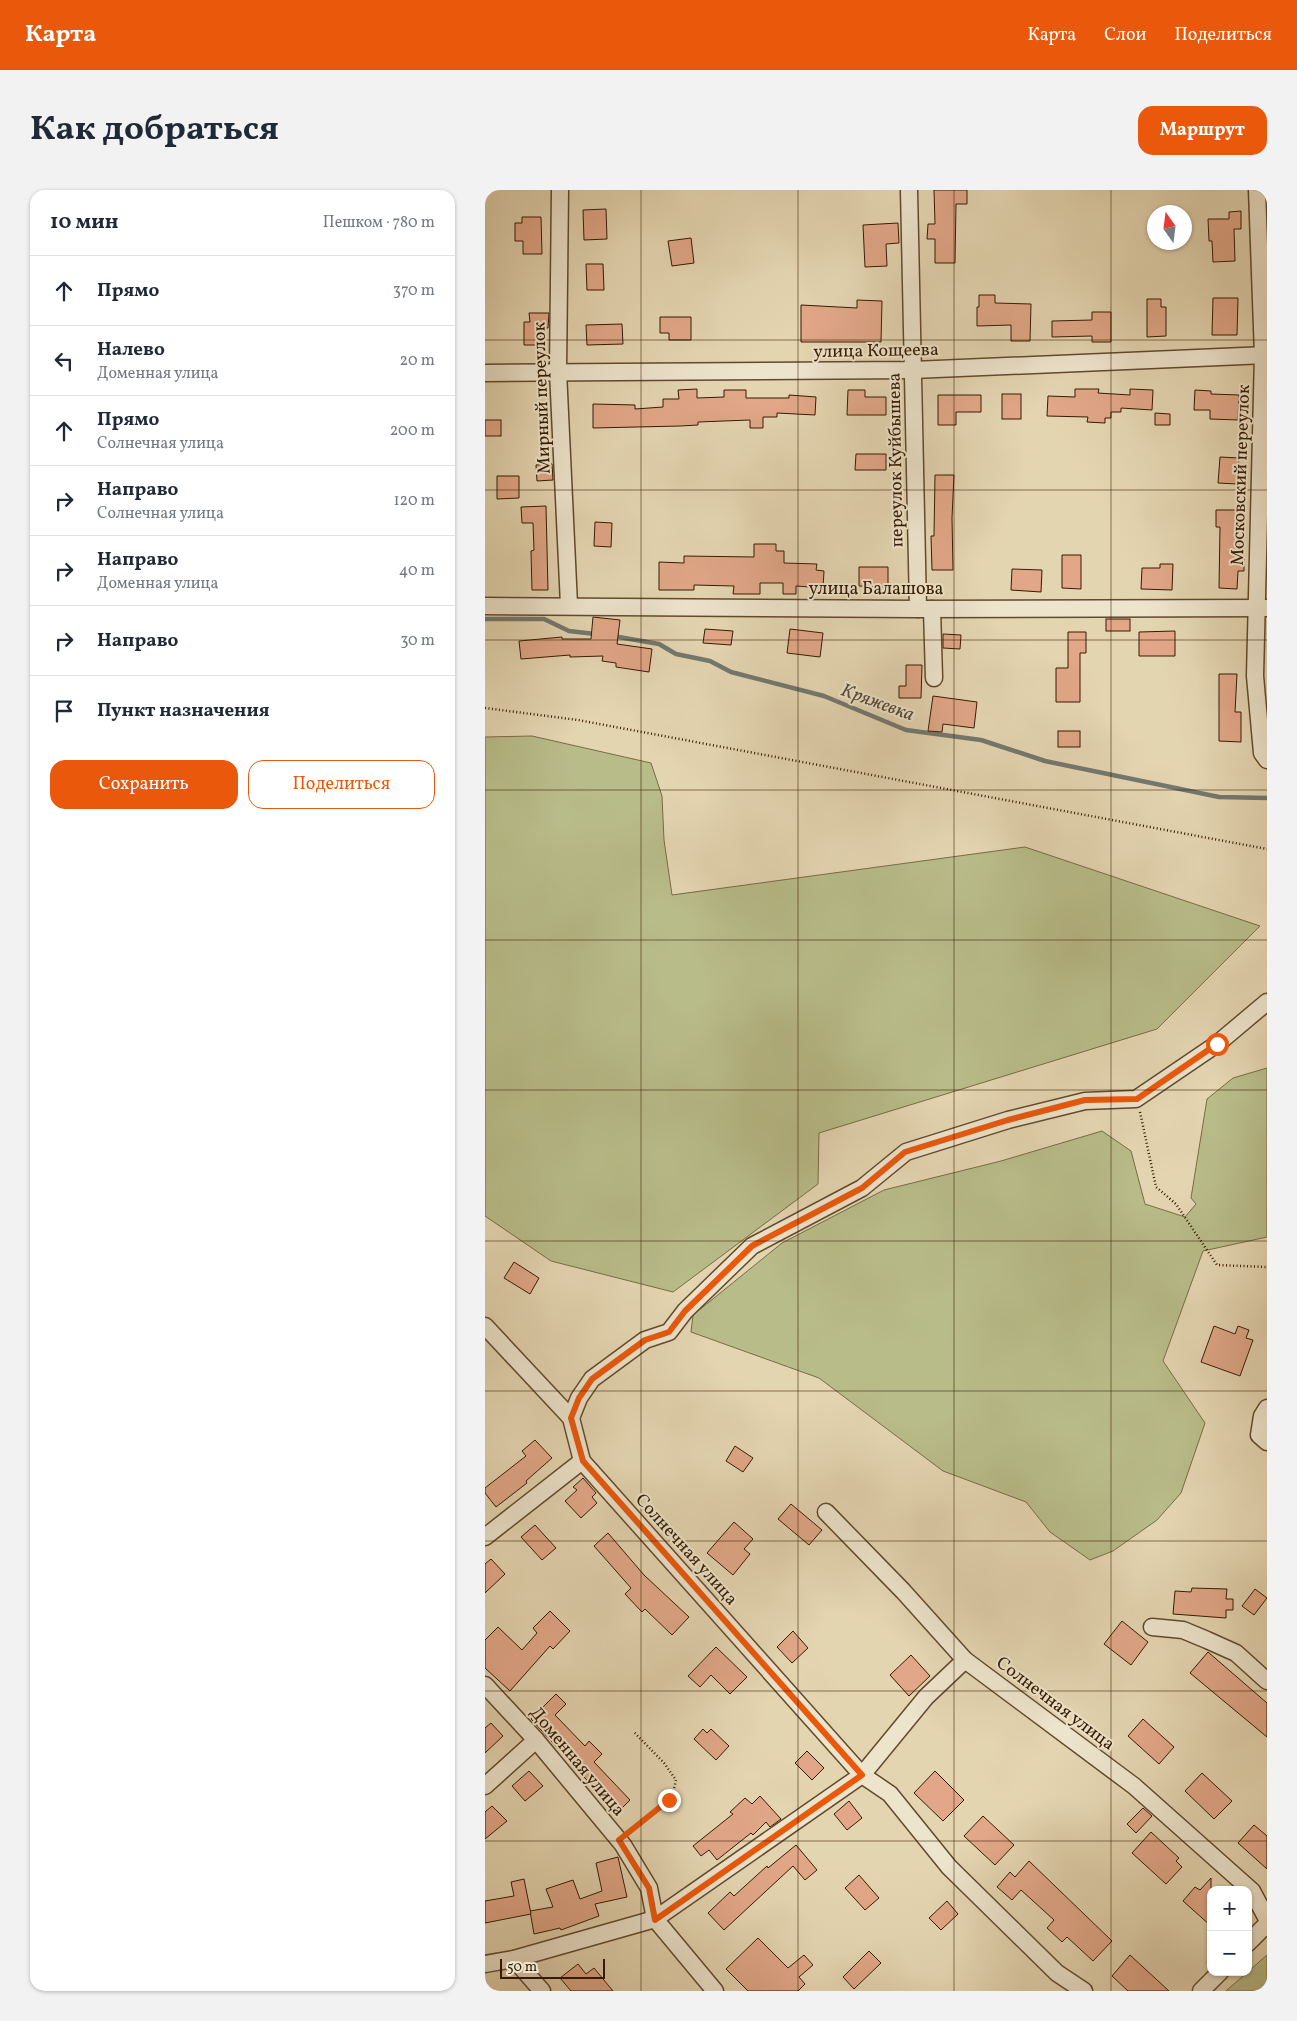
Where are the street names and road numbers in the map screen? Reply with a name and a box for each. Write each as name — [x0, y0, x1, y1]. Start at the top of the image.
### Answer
street label: Мирный переулок — [527, 321, 558, 474]
street label: улица Кощеева — [813, 338, 939, 365]
street label: переулок Куйбышева — [882, 372, 911, 548]
street label: Московский переулок — [1226, 384, 1257, 566]
street label: улица Балашова — [808, 577, 944, 602]
street label: Солнечная улица — [629, 1489, 743, 1611]
street label: Солнечная улица — [991, 1651, 1120, 1757]
street label: Доменная улица — [523, 1702, 630, 1822]

